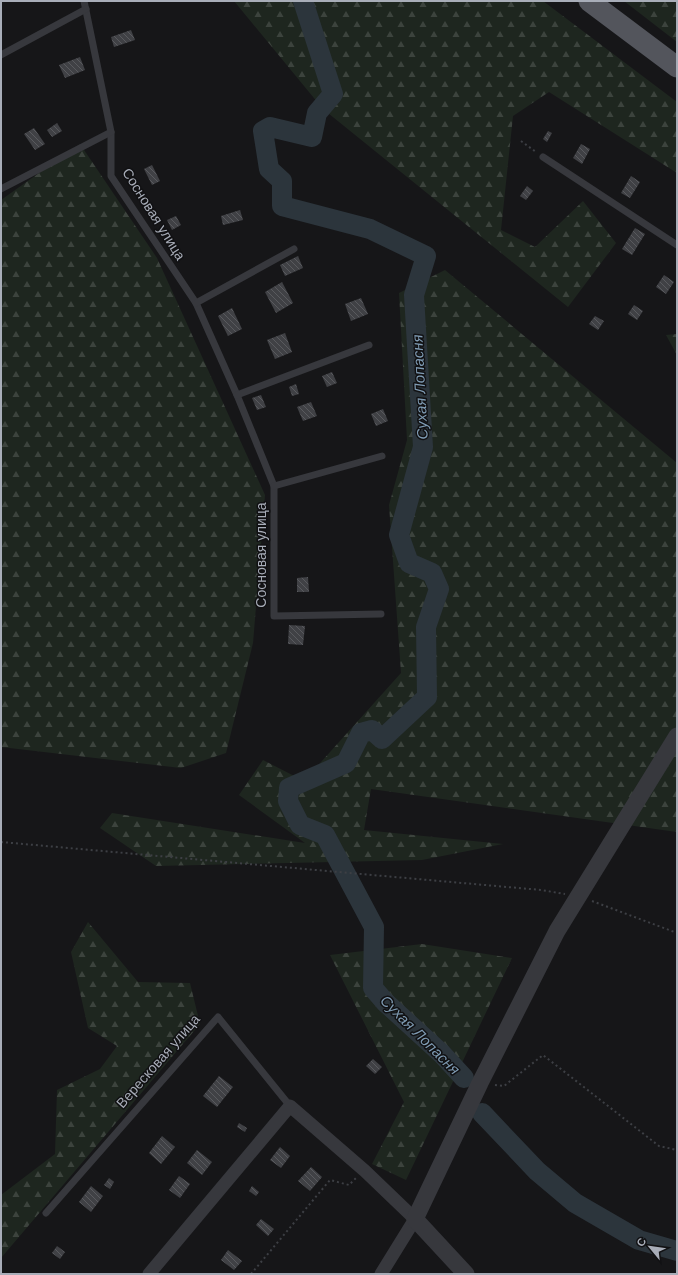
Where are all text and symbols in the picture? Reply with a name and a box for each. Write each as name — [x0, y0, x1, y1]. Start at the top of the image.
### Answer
street label: Сосновая улица — [118, 165, 190, 264]
water label: Сухая Лопасня — [407, 334, 433, 440]
street label: Сосновая улица — [252, 502, 270, 608]
water label: Сухая Лопасня — [376, 991, 464, 1079]
street label: Вересковая улица — [112, 1010, 204, 1112]
north arrow — [630, 1227, 670, 1267]
text: С — [633, 1235, 649, 1249]

